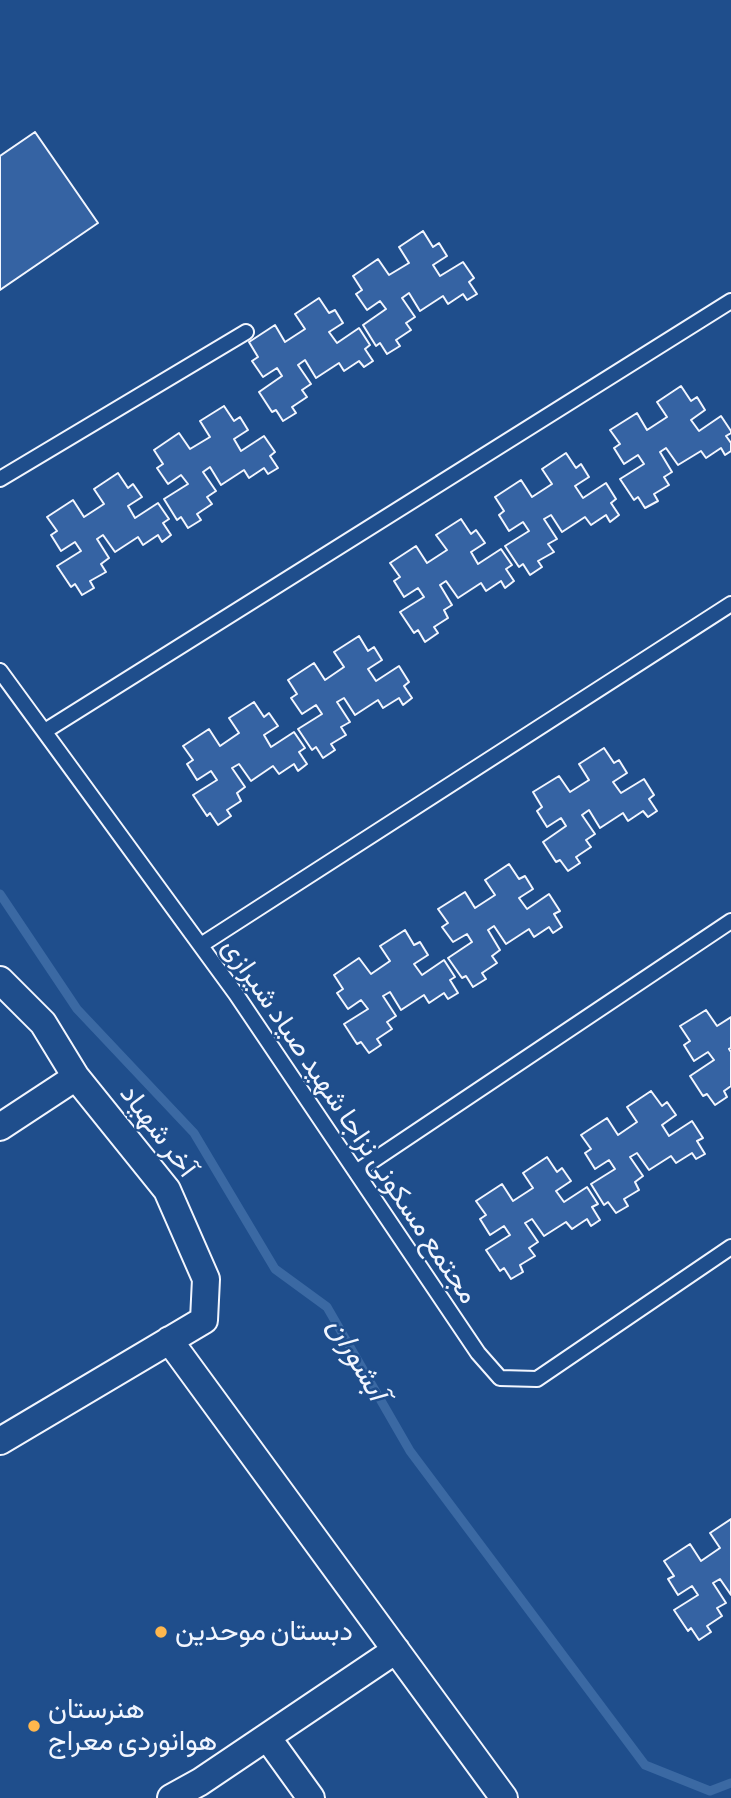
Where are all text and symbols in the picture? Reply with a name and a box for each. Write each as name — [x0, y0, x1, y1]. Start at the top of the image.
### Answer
street label: مجتمع مسکونی نزاجا شهید صیاد شیرازی — [215, 932, 485, 1310]
street label: آخر شهیاد — [112, 1078, 204, 1184]
water label: آبشوران — [319, 1311, 395, 1407]
place label: دبستان موحدین — [175, 1615, 353, 1649]
marker: دبستان موحدین — [153, 1624, 169, 1640]
place label: هنرستان هوانوردی معراج — [48, 1693, 217, 1759]
marker: هنرستان هوانوردی معراج — [26, 1718, 42, 1734]

